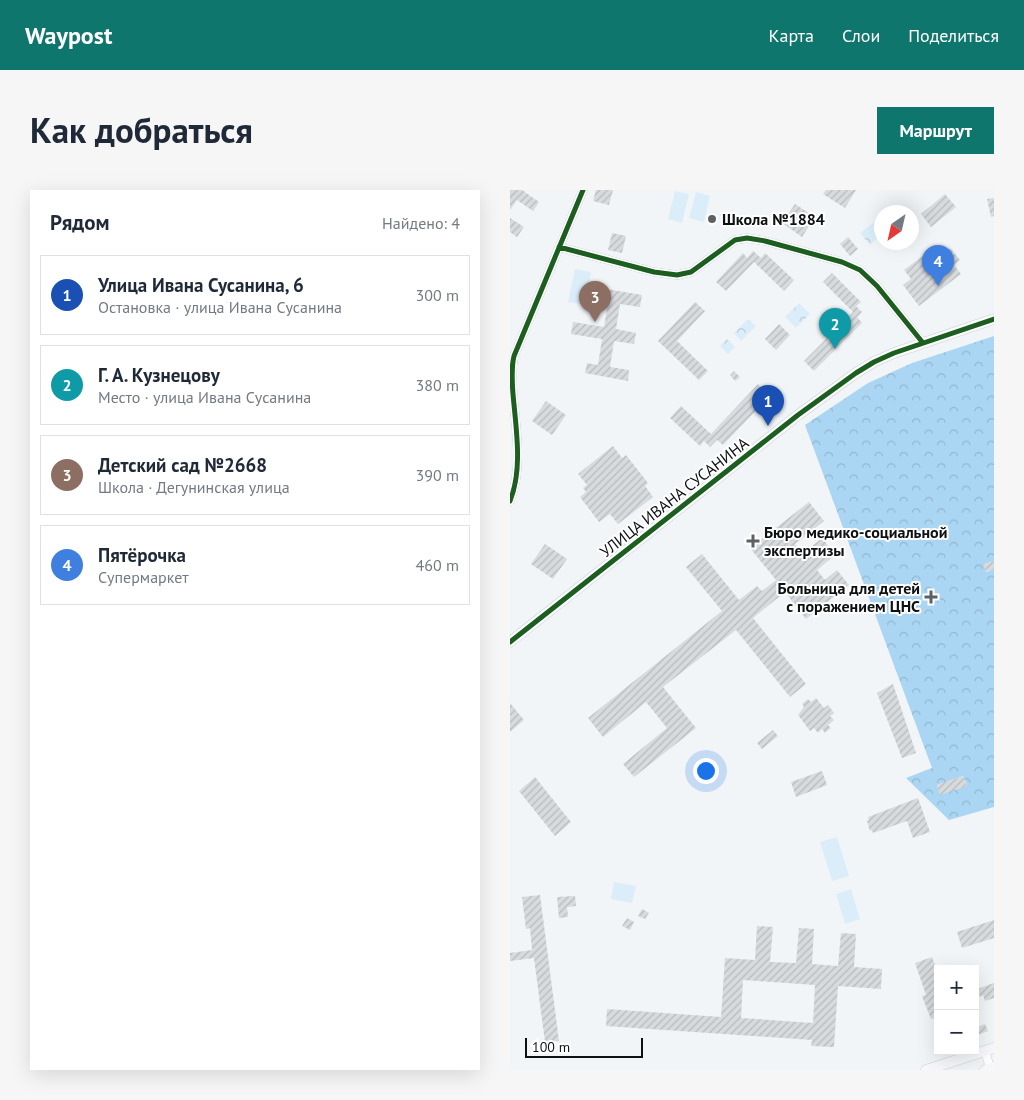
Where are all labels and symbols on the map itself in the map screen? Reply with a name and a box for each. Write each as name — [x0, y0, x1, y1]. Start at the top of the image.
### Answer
north arrow — [874, 205, 919, 250]
place label: Школа №1884 — [722, 209, 825, 229]
marker: Школа №1884 — [706, 213, 718, 225]
pin: 4 — [922, 245, 954, 286]
pin: 3 — [579, 281, 611, 322]
pin: 2 — [819, 308, 851, 349]
pin: 1 — [752, 385, 784, 426]
street label: УЛИЦА ИВАНА СУСАНИНА — [596, 432, 753, 561]
place label: Бюро медико-социальной экспертизы — [764, 522, 947, 560]
marker: Бюро медико-социальной экспертизы — [746, 534, 760, 548]
place label: Больница для детей с поражением ЦНС — [777, 578, 920, 616]
marker: Больница для детей с поражением ЦНС — [924, 590, 938, 604]
your location — [693, 758, 719, 784]
scale bar — [525, 1035, 642, 1058]

